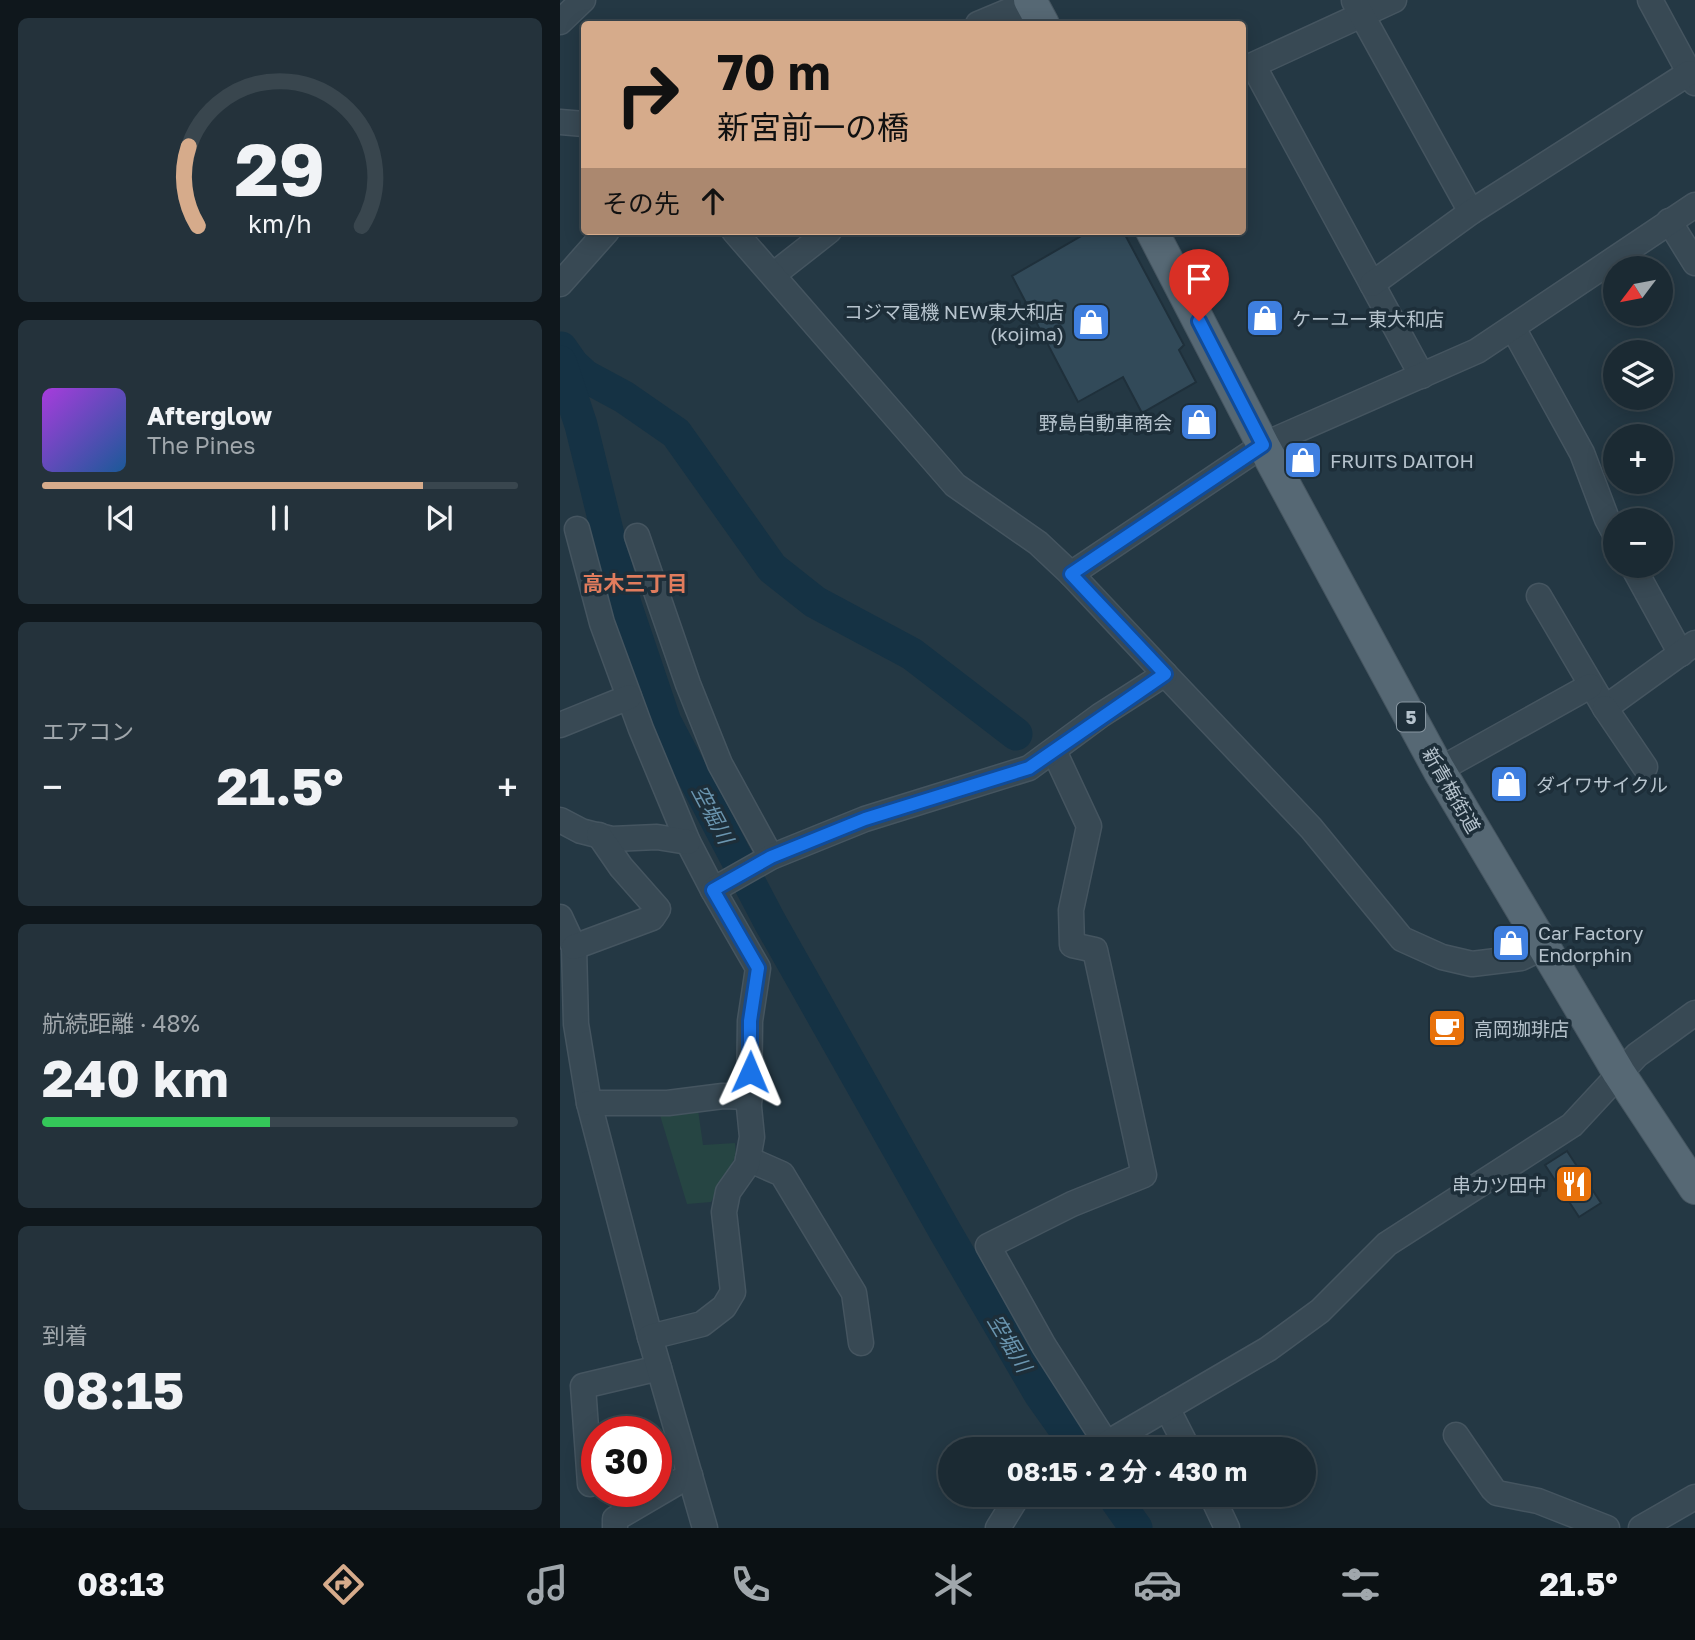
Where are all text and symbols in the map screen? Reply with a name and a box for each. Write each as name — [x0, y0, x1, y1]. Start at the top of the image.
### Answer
text: 70 m — [717, 42, 831, 101]
icon: right — [602, 49, 693, 140]
text: 新宮前一の橋 — [717, 108, 909, 146]
text: 29 — [235, 125, 325, 212]
icon: ahead — [694, 182, 732, 220]
text: その先 — [602, 188, 680, 219]
text: km/h — [248, 208, 312, 239]
pin — [1169, 249, 1229, 321]
north arrow — [1603, 256, 1673, 326]
map controls — [1603, 256, 1673, 578]
icon: arrive — [1180, 260, 1218, 298]
shop icon: ケーユー東大和店 — [1244, 297, 1286, 339]
place label: コジマ電機 NEW東大和店 (kojima) — [844, 300, 1064, 345]
shop icon: コジマ電機 NEW東大和店 (kojima) — [1070, 301, 1112, 343]
place label: ケーユー東大和店 — [1292, 307, 1444, 330]
button: layers — [1603, 340, 1673, 410]
text: Afterglow — [147, 400, 272, 431]
shop icon: 野島自動車商会 — [1178, 401, 1220, 443]
place label: 野島自動車商会 — [1039, 411, 1172, 434]
button: + — [1603, 424, 1673, 494]
text: The Pines — [147, 431, 255, 459]
shop icon: FRUITS DAITOH — [1282, 439, 1324, 481]
place label: FRUITS DAITOH — [1330, 449, 1474, 472]
icon: previous — [102, 499, 140, 537]
icon: pause — [261, 499, 299, 537]
icon: next — [420, 499, 458, 537]
button: − — [1603, 508, 1673, 578]
district label: 高木三丁目 — [583, 570, 688, 596]
road number: 5 — [1397, 702, 1425, 732]
text: エアコン — [42, 717, 134, 745]
street label: 新青梅街道 — [1418, 743, 1486, 837]
text: 21.5° — [216, 754, 344, 816]
shop icon: ダイワサイクル — [1488, 763, 1530, 805]
text: − — [42, 764, 63, 809]
text: + — [497, 764, 518, 809]
place label: ダイワサイクル — [1536, 773, 1668, 796]
water label: 空堀川 — [687, 780, 740, 850]
place label: Car Factory Endorphin — [1538, 921, 1644, 966]
shop icon: Car Factory Endorphin — [1490, 922, 1532, 964]
cafe icon: 高岡珈琲店 — [1426, 1007, 1468, 1049]
text: 航続距離 · 48% — [42, 1009, 200, 1037]
place label: 高岡珈琲店 — [1474, 1017, 1569, 1040]
position arrow — [713, 1035, 787, 1109]
text: 240 km — [42, 1046, 229, 1108]
restaurant icon: 串カツ田中 — [1553, 1163, 1595, 1205]
place label: 串カツ田中 — [1452, 1173, 1547, 1196]
water label: 空堀川 — [983, 1309, 1038, 1378]
text: 到着 — [42, 1321, 88, 1349]
text: 08:15 — [42, 1358, 184, 1420]
speed limit sign: 30 — [581, 1416, 672, 1507]
text: 08:15 · 2 分 · 430 m — [1007, 1456, 1247, 1487]
icon: directions — [319, 1560, 368, 1609]
icon: music — [523, 1560, 572, 1609]
icon: phone — [726, 1560, 775, 1609]
icon: climate — [929, 1560, 978, 1609]
icon: car — [1133, 1560, 1182, 1609]
icon: filters — [1336, 1560, 1385, 1609]
text: 08:13 — [77, 1565, 165, 1603]
text: 21.5° — [1539, 1565, 1618, 1603]

